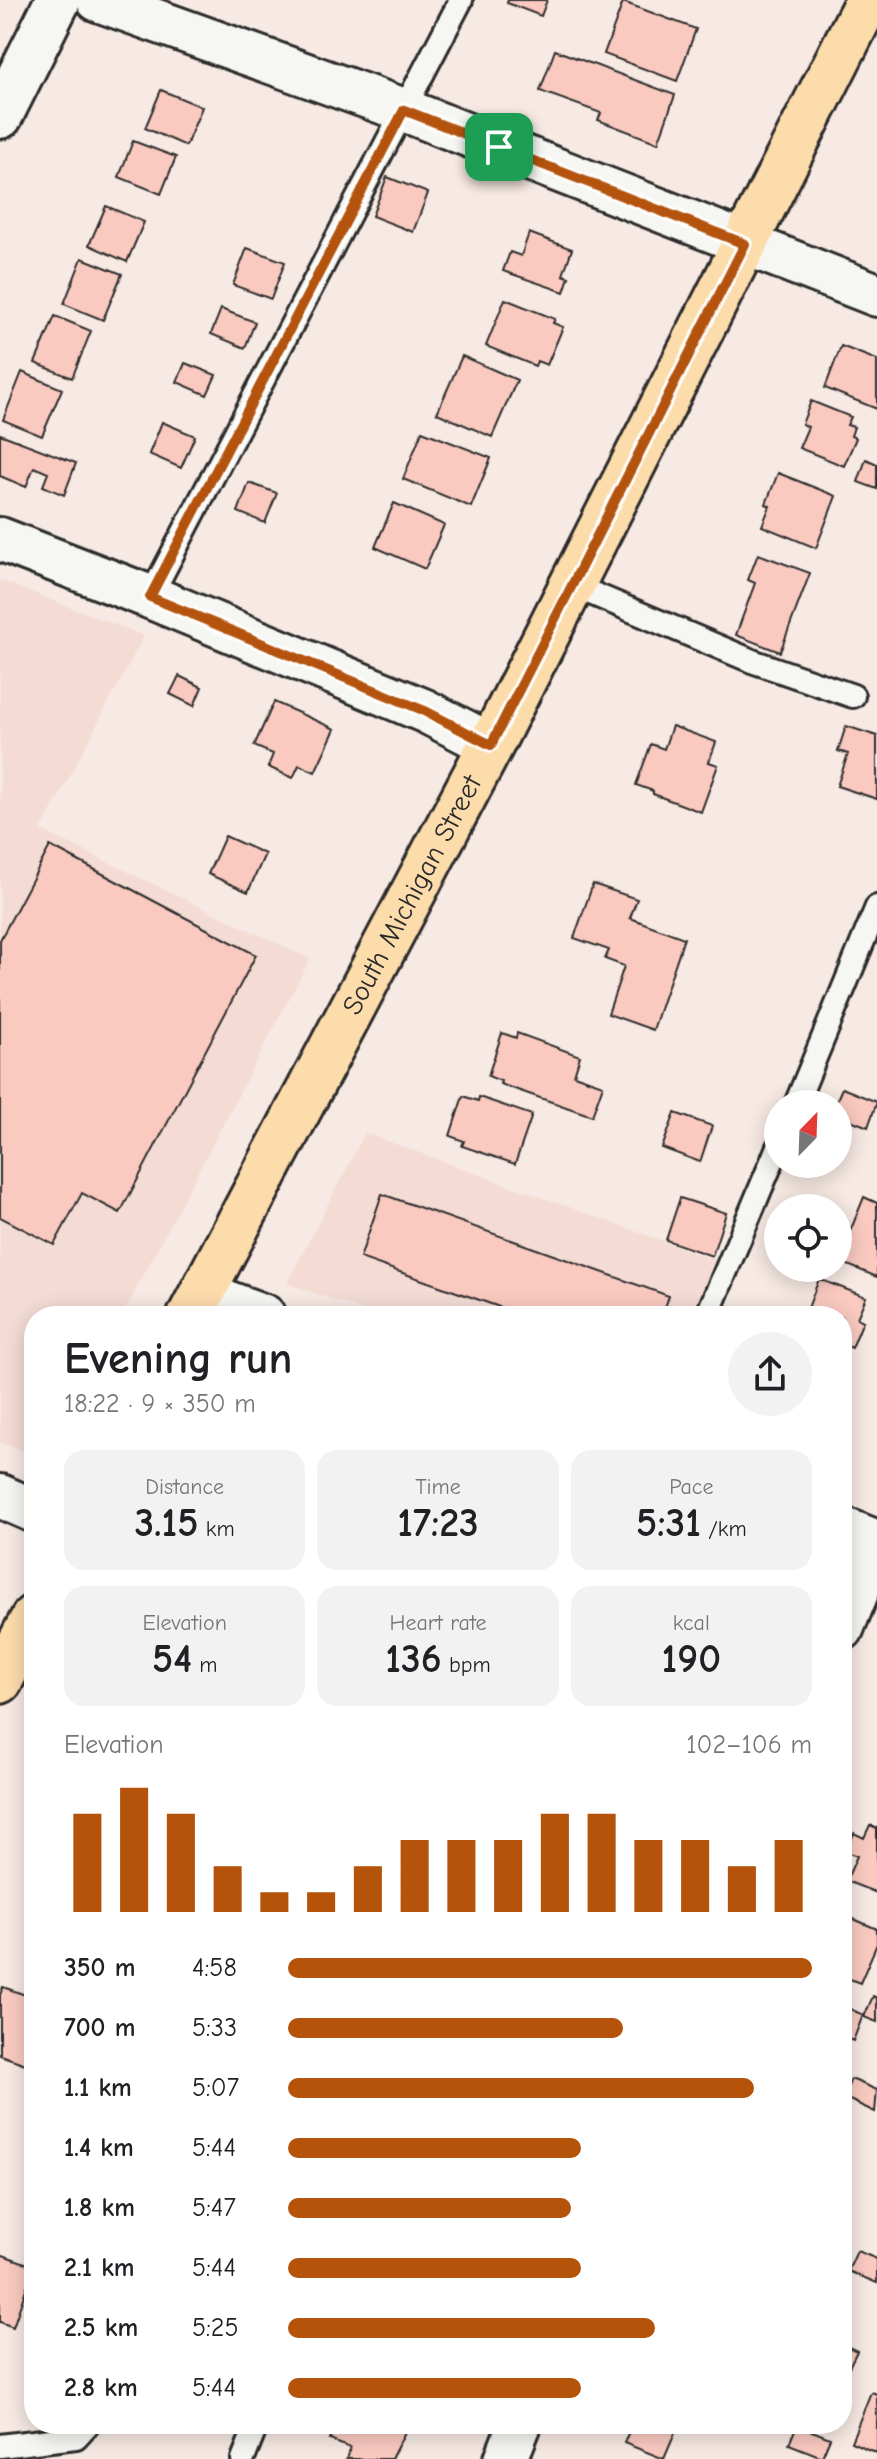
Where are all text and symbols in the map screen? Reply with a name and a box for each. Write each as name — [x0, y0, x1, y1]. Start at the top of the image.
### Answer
pin — [465, 113, 533, 181]
icon: arrive — [477, 125, 521, 169]
street label: South Michigan Street — [336, 769, 489, 1020]
north arrow — [764, 1090, 852, 1178]
map controls — [764, 1090, 852, 1282]
button: locate — [764, 1194, 852, 1282]
button: share — [728, 1332, 812, 1416]
text: Evening run — [64, 1333, 292, 1384]
text: 18:22 · 9 × 350 m — [64, 1389, 256, 1419]
text: Distance — [145, 1474, 224, 1500]
text: Time — [415, 1474, 461, 1500]
text: Pace — [669, 1474, 714, 1500]
text: 3.15 — [135, 1500, 199, 1546]
text: 17:23 — [397, 1500, 479, 1546]
text: 5:31 — [636, 1500, 701, 1546]
text: km — [199, 1516, 235, 1542]
text: /km — [701, 1516, 747, 1542]
text: Elevation — [143, 1610, 227, 1636]
text: Heart rate — [389, 1610, 486, 1636]
text: kcal — [673, 1610, 710, 1636]
text: 54 — [152, 1636, 192, 1682]
text: 136 — [385, 1636, 442, 1682]
text: 190 — [662, 1636, 721, 1682]
text: m — [192, 1652, 217, 1678]
text: bpm — [442, 1652, 491, 1678]
text: Elevation — [64, 1730, 164, 1760]
text: 102–106 m — [686, 1730, 812, 1760]
text: 350 m — [64, 1953, 135, 1983]
text: 4:58 — [192, 1953, 237, 1983]
text: 700 m — [64, 2013, 135, 2043]
text: 5:33 — [192, 2013, 237, 2043]
text: 1.1 km — [64, 2073, 132, 2103]
text: 5:07 — [192, 2073, 239, 2103]
text: 1.4 km — [64, 2133, 134, 2163]
text: 5:44 — [192, 2133, 236, 2163]
text: 1.8 km — [64, 2193, 135, 2223]
text: 5:47 — [192, 2193, 236, 2223]
text: 2.1 km — [64, 2253, 135, 2283]
text: 5:44 — [192, 2253, 236, 2283]
text: 2.5 km — [64, 2313, 138, 2343]
text: 5:25 — [192, 2313, 239, 2343]
text: 2.8 km — [64, 2373, 138, 2403]
text: 5:44 — [192, 2373, 236, 2403]

